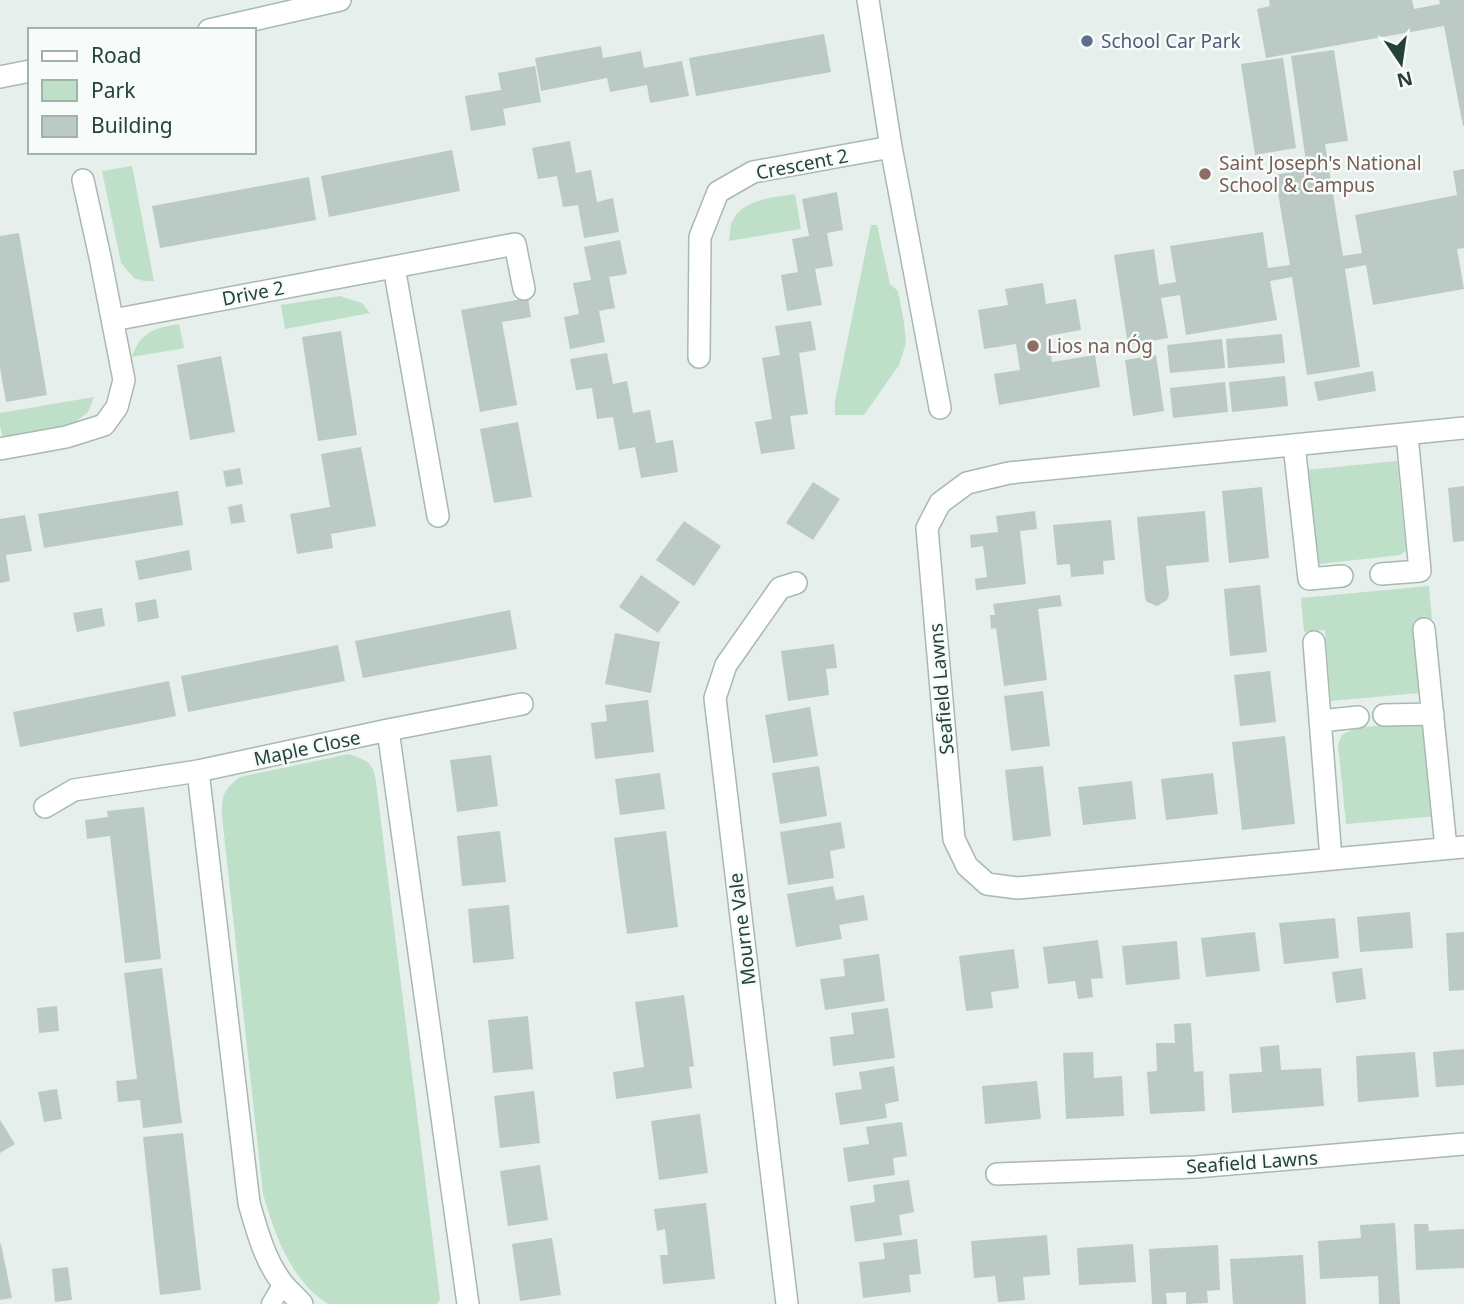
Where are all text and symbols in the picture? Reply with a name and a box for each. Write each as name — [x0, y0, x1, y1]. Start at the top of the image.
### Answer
legend — [28, 28, 256, 154]
place label: School Car Park — [1101, 28, 1241, 54]
north arrow — [1366, 28, 1436, 98]
marker: School Car Park — [1079, 33, 1095, 49]
text: Road — [91, 41, 141, 69]
text: N — [1394, 65, 1415, 94]
text: Park — [91, 76, 136, 104]
text: Building — [91, 111, 173, 139]
street label: Crescent 2 — [754, 142, 850, 186]
place label: Saint Joseph's National School & Campus — [1219, 150, 1422, 198]
marker: Saint Joseph's National School & Campus — [1197, 166, 1213, 182]
street label: Drive 2 — [220, 274, 286, 312]
place label: Lios na nÓg — [1047, 333, 1153, 359]
marker: Lios na nÓg — [1025, 338, 1041, 354]
street label: Seafield Lawns — [922, 622, 960, 756]
street label: Maple Close — [251, 724, 363, 772]
street label: Mourne Vale — [722, 871, 762, 987]
street label: Seafield Lawns — [1185, 1144, 1319, 1180]

